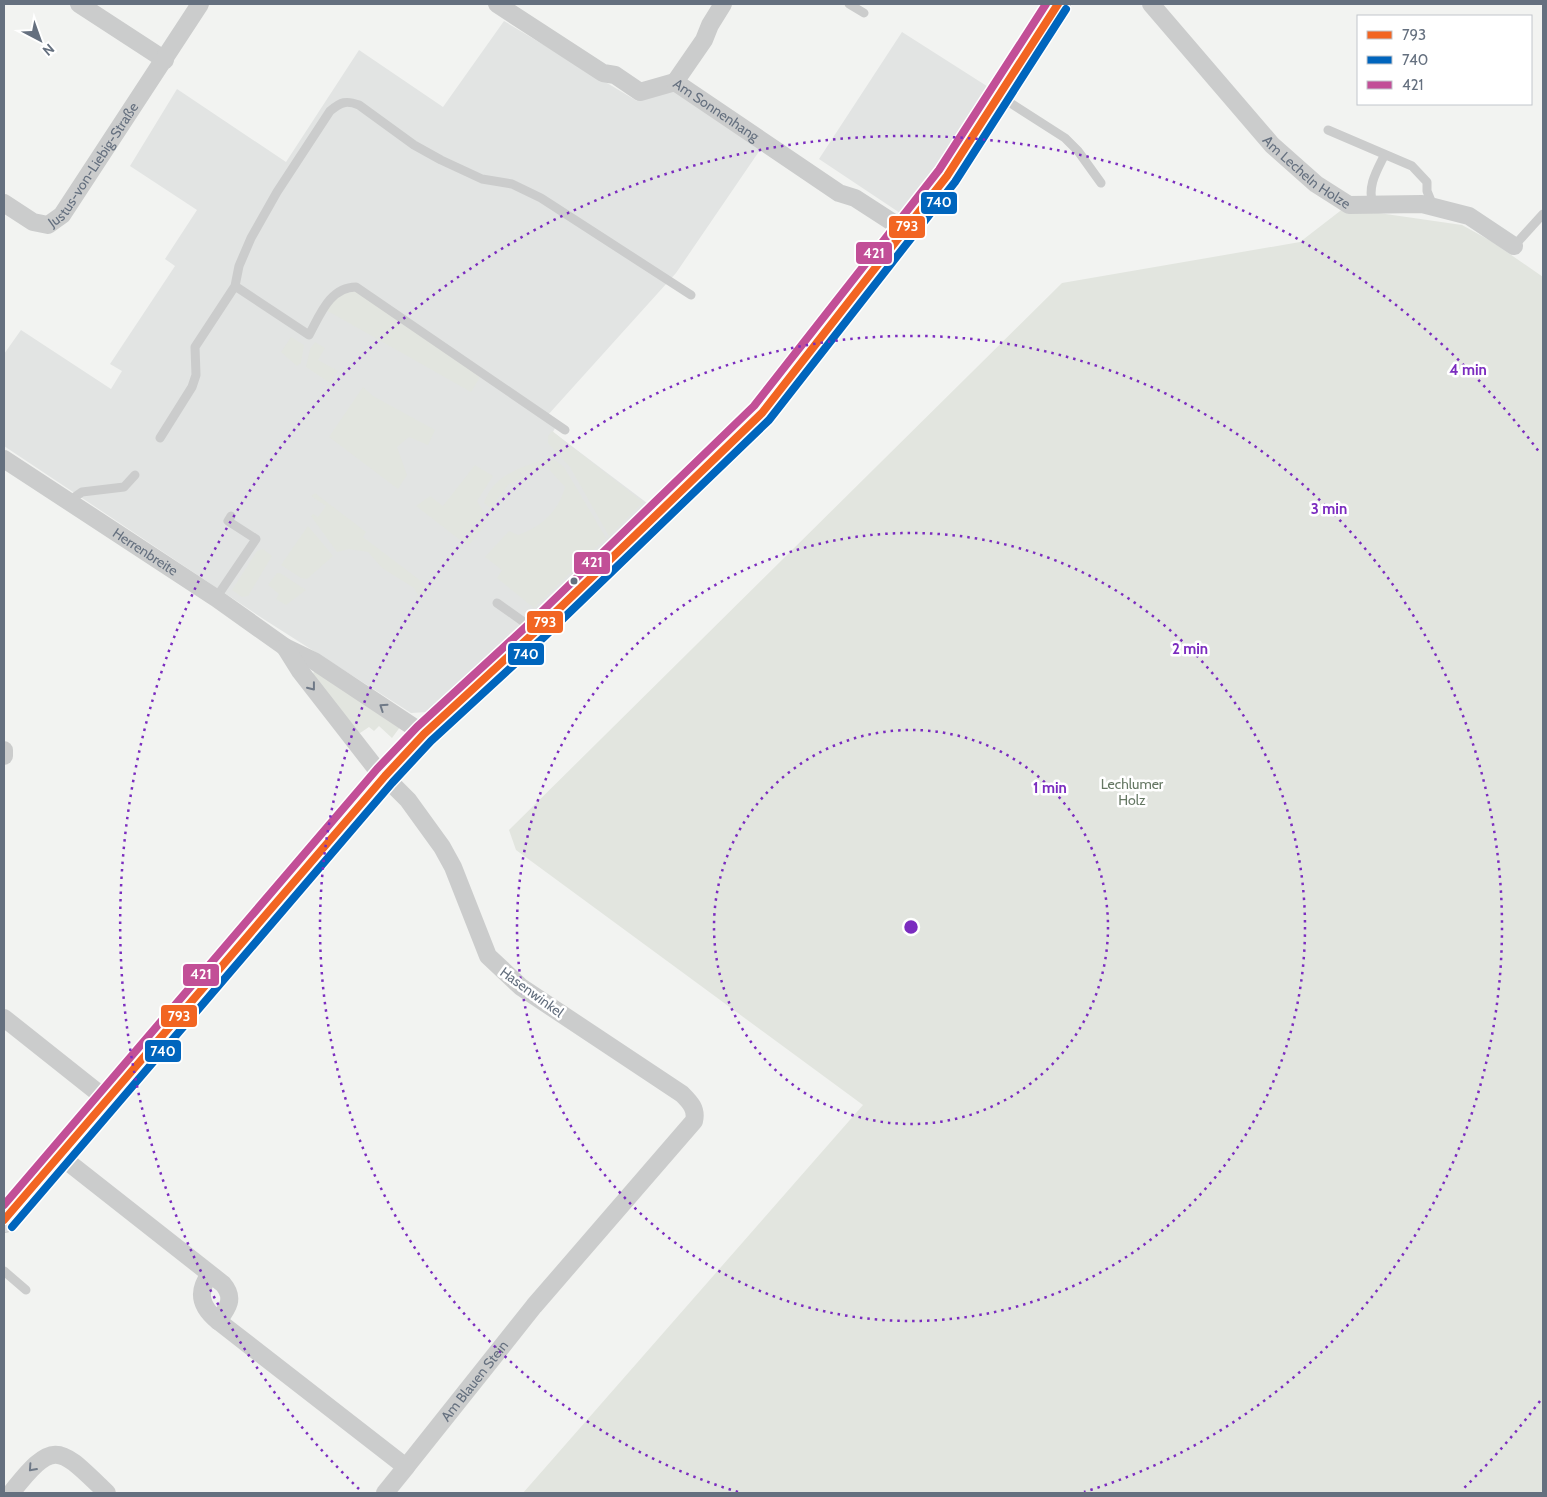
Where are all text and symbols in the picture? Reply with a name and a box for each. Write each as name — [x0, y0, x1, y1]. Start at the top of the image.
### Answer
north arrow — [15, 15, 65, 65]
legend — [1357, 15, 1532, 105]
text: 793 — [1402, 26, 1426, 44]
text: N — [39, 40, 58, 60]
text: 740 — [1402, 51, 1428, 69]
street label: Am Sonnenhang — [670, 74, 763, 146]
text: 421 — [1402, 76, 1423, 94]
street label: Justus-von-Liebig-Straße — [44, 99, 142, 232]
street label: Am Lecheln Holze — [1259, 132, 1354, 213]
line badge: 740 — [920, 191, 958, 215]
text: 740 — [926, 193, 952, 211]
line badge: 793 — [888, 215, 926, 239]
text: 793 — [896, 217, 918, 235]
line badge: 421 — [855, 241, 893, 265]
text: 421 — [863, 244, 885, 262]
text: 4 min — [1449, 361, 1487, 379]
text: 3 min — [1311, 500, 1347, 518]
street label: Herrenbreite — [109, 524, 181, 580]
line badge: 421 — [573, 551, 611, 575]
text: 421 — [581, 553, 603, 571]
unlabelled marker — [569, 576, 579, 586]
line badge: 793 — [526, 610, 564, 634]
text: 793 — [534, 613, 556, 631]
text: 2 min — [1172, 640, 1208, 658]
line badge: 740 — [507, 642, 545, 666]
text: 740 — [513, 645, 539, 663]
one-way arrow — [307, 681, 315, 690]
one-way arrow — [380, 704, 389, 713]
park label: Lechlumer Holz — [1101, 775, 1164, 809]
text: 1 min — [1033, 779, 1067, 797]
centre of rings — [902, 918, 920, 936]
line badge: 421 — [182, 963, 220, 987]
street label: Hasenwinkel — [497, 963, 568, 1022]
text: 421 — [190, 965, 212, 983]
line badge: 793 — [160, 1004, 198, 1028]
text: 793 — [168, 1007, 190, 1025]
line badge: 740 — [144, 1039, 182, 1063]
text: 740 — [150, 1042, 176, 1060]
street label: Am Blauen Stein — [437, 1337, 512, 1425]
one-way arrow — [28, 1462, 37, 1471]

